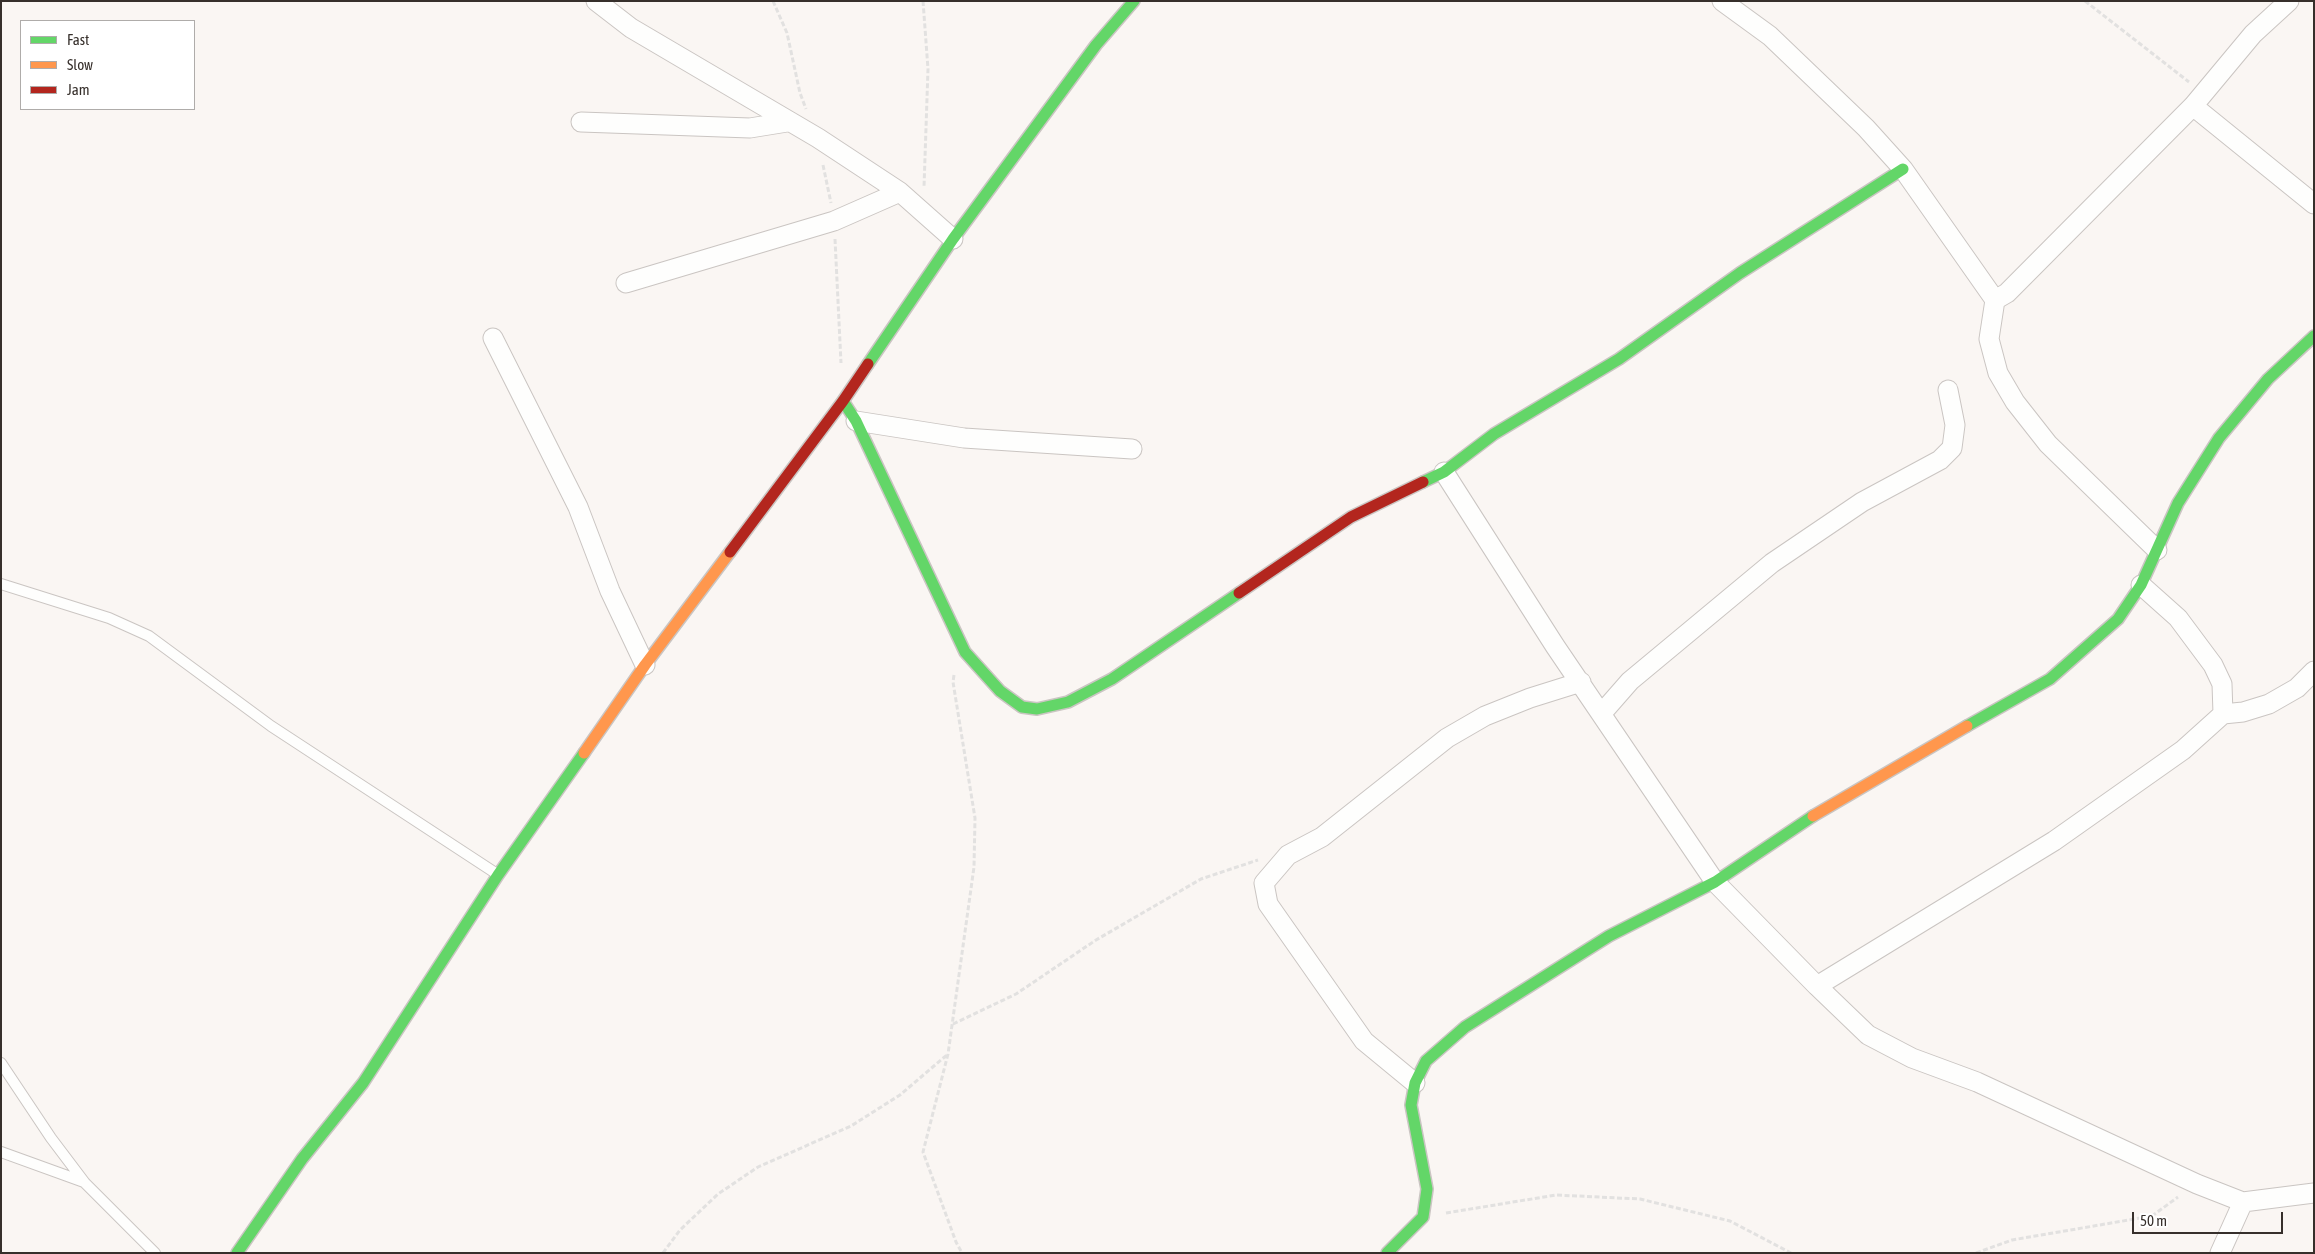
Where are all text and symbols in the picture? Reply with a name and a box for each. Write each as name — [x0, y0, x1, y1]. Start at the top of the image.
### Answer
legend — [20, 20, 195, 110]
text: Fast — [67, 31, 89, 48]
text: Slow — [67, 56, 93, 73]
text: Jam — [67, 81, 90, 98]
scale bar — [2135, 1202, 2286, 1234]
text: 50 m — [2140, 1212, 2167, 1229]

